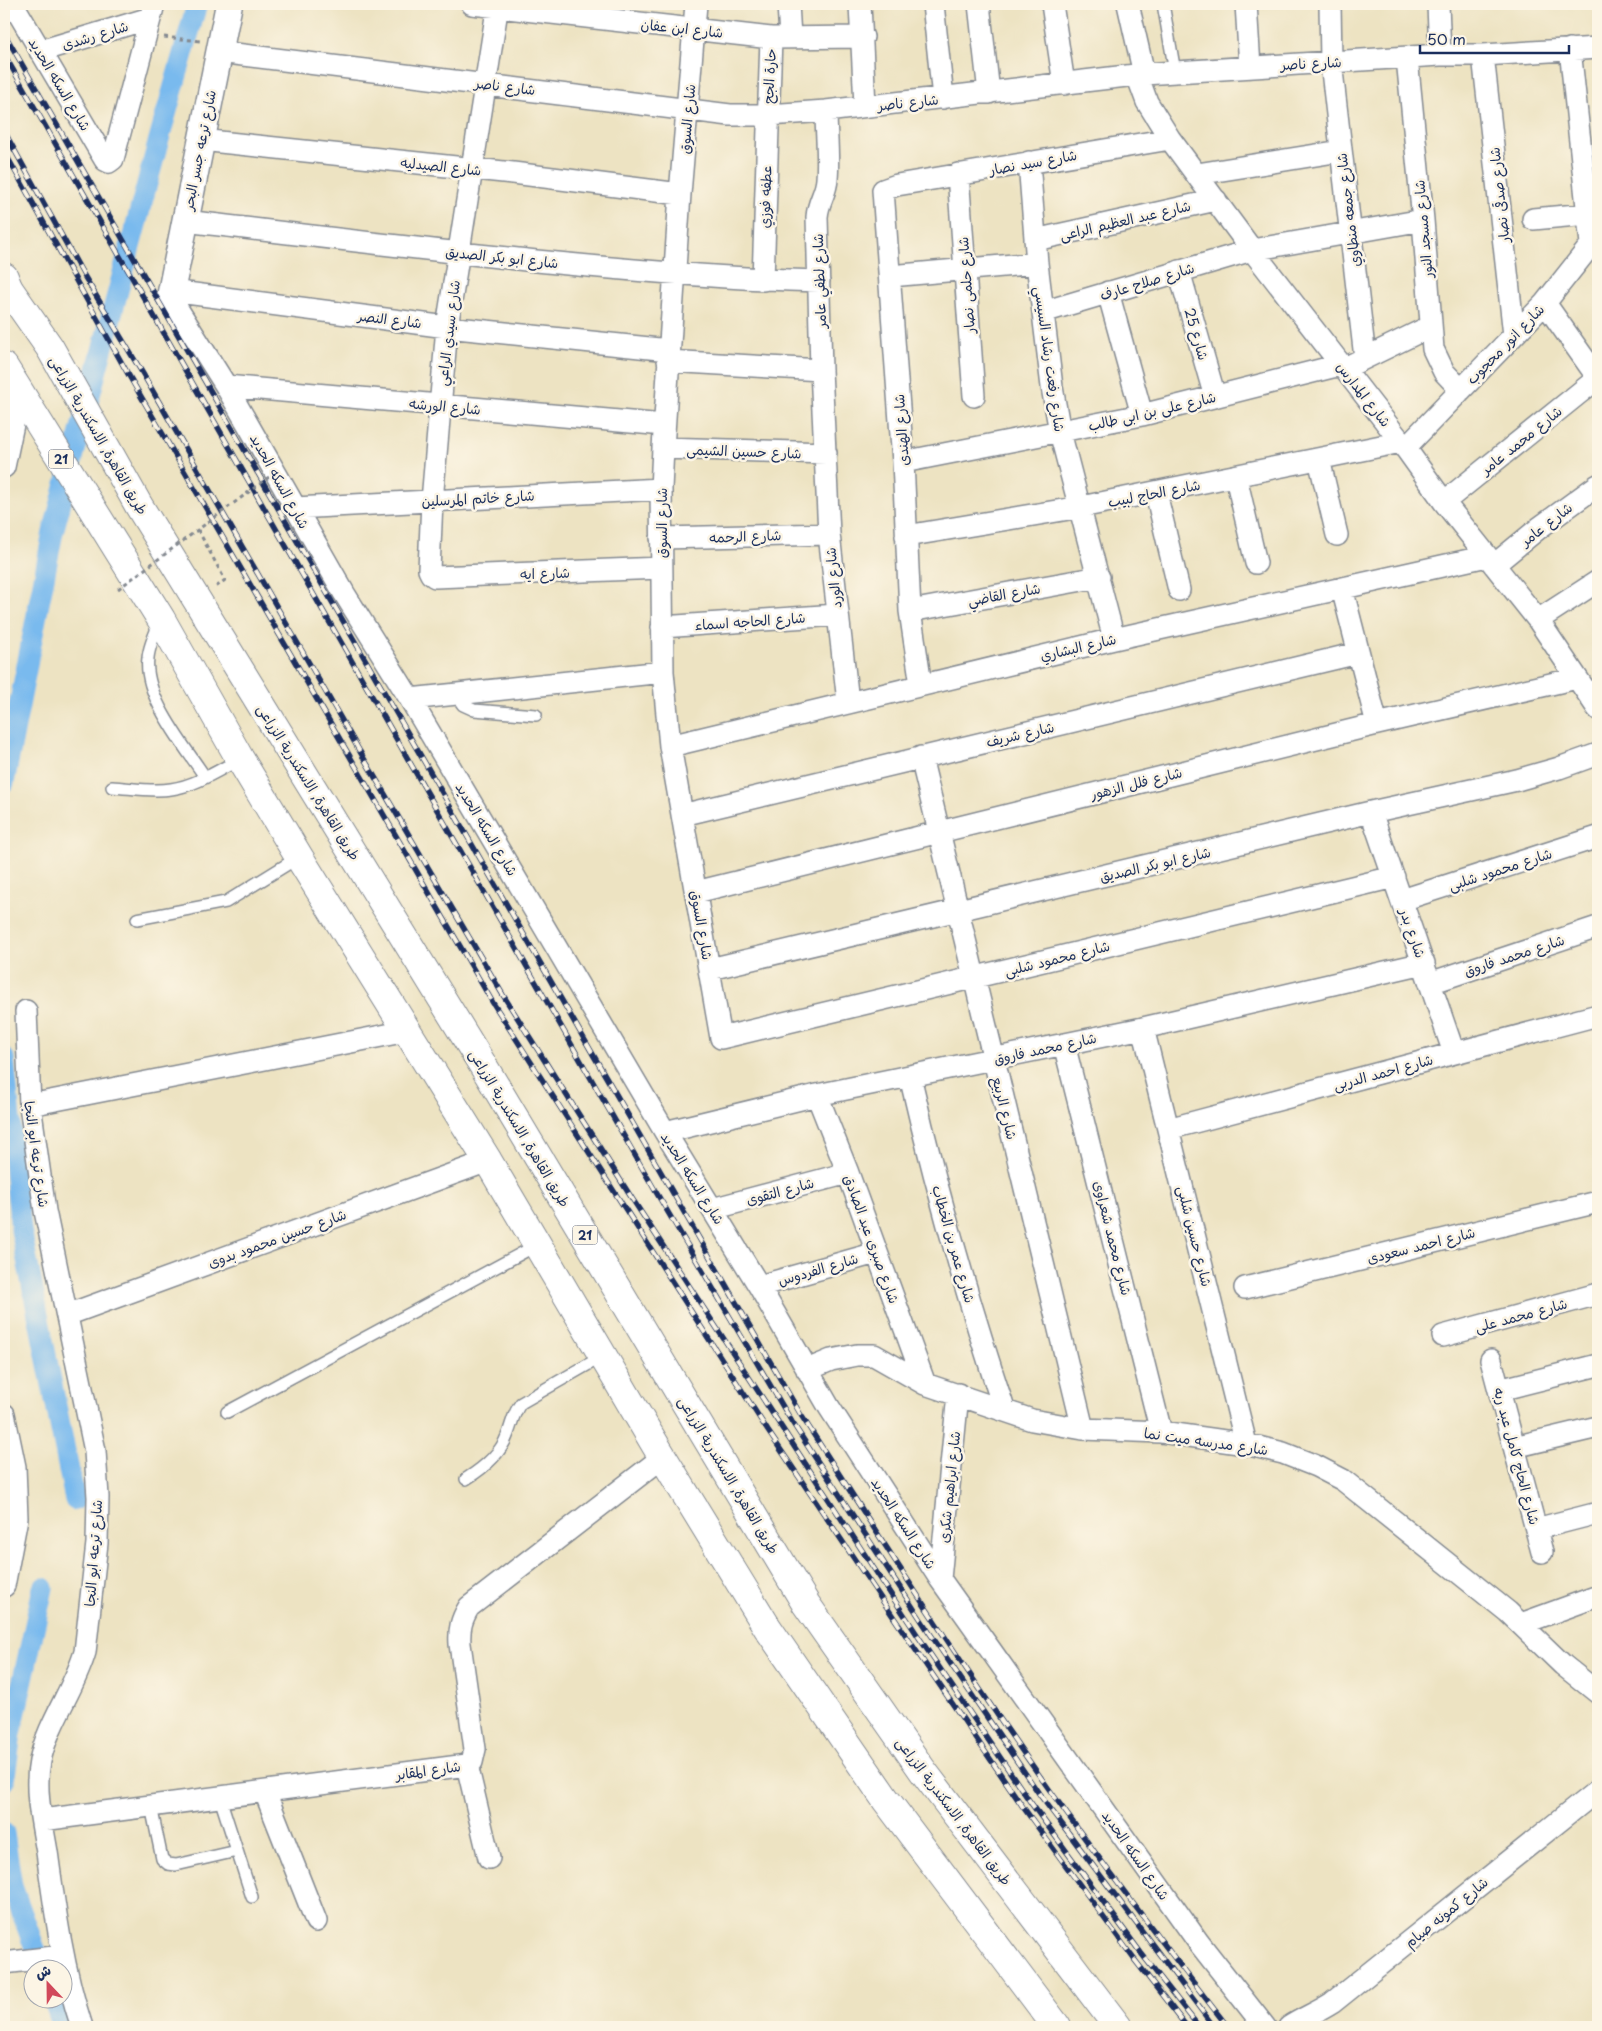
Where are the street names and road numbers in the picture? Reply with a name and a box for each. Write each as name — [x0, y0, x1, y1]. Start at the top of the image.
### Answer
street label: شارع ابن عفان — [640, 13, 724, 43]
street label: شارع رشدى — [59, 15, 131, 55]
street label: شارع السكه الحديد — [24, 33, 96, 135]
street label: حارة الجح — [757, 48, 781, 104]
street label: شارع ناصر — [1279, 51, 1342, 75]
street label: شارع ناصر — [472, 72, 537, 100]
street label: شارع السوق — [673, 83, 701, 155]
street label: شارع ترعه جسر البحر — [177, 88, 221, 213]
street label: شارع ناصر — [875, 88, 940, 116]
street label: شارع سيد نصار — [987, 144, 1078, 180]
street label: شارع صدقى نصار — [1484, 146, 1515, 245]
street label: شارع الصيدليه — [399, 151, 483, 181]
street label: شارع جمعه منطاوي — [1331, 152, 1366, 268]
street label: عطفه فوزي — [753, 165, 778, 229]
street label: شارع مسجد النور — [1408, 179, 1438, 280]
street label: شارع عبد العظيم الراعى — [1057, 195, 1193, 246]
street label: شارع لطفي عامر — [807, 233, 834, 330]
street label: شارع حلمى نصار — [952, 236, 980, 335]
street label: شارع ابو بكر الصديق — [445, 241, 559, 273]
street label: شارع صلاح عارف — [1097, 257, 1197, 305]
street label: شارع سيدي الراعي — [431, 279, 468, 388]
street label: شارع رفعت رشاد السيسي — [1026, 285, 1071, 434]
street label: شارع انور محجوب — [1461, 299, 1549, 389]
street label: شارع النصر — [356, 305, 423, 333]
street label: شارع 25 — [1180, 305, 1214, 363]
street label: طريق القاهرة, الاسكندرية الزراعى — [45, 351, 153, 519]
street label: شارع المدارس — [1332, 357, 1396, 431]
street label: شارع على بن ابى طالب — [1086, 386, 1218, 436]
street label: شارع الورشه — [408, 392, 482, 420]
street label: شارع الهندى — [888, 393, 914, 467]
street label: شارع محمد عامر — [1475, 401, 1566, 480]
street label: شارع السكه الحديد — [245, 430, 315, 532]
street label: شارع حسين الشيمى — [686, 438, 802, 464]
road number: 21 — [48, 449, 74, 468]
street label: شارع الحاج لبيب — [1106, 474, 1202, 512]
street label: شارع خاتم المرسلين — [421, 485, 535, 512]
street label: شارع السوق — [651, 488, 672, 558]
street label: شارع عامر — [1515, 497, 1577, 552]
street label: شارع الرحمه — [708, 524, 782, 548]
street label: شارع الورد — [819, 547, 847, 609]
street label: شارع ايه — [520, 562, 570, 584]
street label: شارع القاضي — [966, 577, 1043, 614]
street label: شارع الحاجه اسماء — [694, 607, 806, 635]
street label: شارع البشاري — [1038, 628, 1118, 667]
street label: طريق القاهرة, الاسكندرية الزراعى — [252, 700, 366, 864]
street label: شارع شريف — [984, 716, 1056, 752]
street label: شارع فلل الزهور — [1087, 761, 1184, 805]
street label: شارع السكه الحديد — [451, 778, 523, 880]
street label: شارع ابو بكر الصديق — [1097, 841, 1213, 887]
street label: شارع محمود شلبى — [1445, 842, 1555, 896]
street label: شارع السوق — [686, 889, 718, 961]
street label: شارع بدر — [1394, 904, 1431, 961]
street label: شارع محمد فاروق — [1461, 929, 1567, 981]
street label: شارع محمود شلبى — [1002, 935, 1112, 981]
street label: شارع محمد فاروق — [992, 1027, 1098, 1069]
street label: طريق القاهرة, الاسكندرية الزراعى — [464, 1045, 576, 1211]
street label: شارع احمد الدربى — [1331, 1049, 1435, 1095]
street label: شارع الربيع — [986, 1074, 1023, 1142]
street label: شارع ترعه ابو النجا — [19, 1099, 55, 1209]
street label: شارع السكه الحديد — [656, 1128, 730, 1228]
street label: شارع التقوى — [744, 1172, 816, 1210]
street label: شارع صبرى عبد الصادق — [839, 1172, 905, 1306]
street label: شارع محمد شعراوى — [1089, 1178, 1137, 1298]
street label: شارع عمر بن الخطاب — [927, 1183, 981, 1305]
street label: شارع حسين شلبى — [1172, 1183, 1218, 1289]
street label: شارع حسين محمود بدوى — [205, 1203, 349, 1273]
street label: شارع احمد سعودى — [1365, 1221, 1477, 1269]
road number: 21 — [572, 1226, 598, 1244]
street label: شارع الفردوس — [775, 1248, 861, 1290]
street label: شارع محمد على — [1472, 1293, 1570, 1337]
street label: شارع الحاج كامل عبد ربه — [1489, 1385, 1545, 1527]
street label: طريق القاهرة, الاسكندرية الزراعى — [673, 1392, 785, 1558]
street label: شارع مدرسه ميت نما — [1143, 1422, 1269, 1460]
street label: شارع ابراهيم شكرى — [933, 1430, 966, 1544]
street label: شارع السكه الحديد — [866, 1473, 942, 1573]
street label: شارع ترعه ابو النجا — [79, 1499, 107, 1607]
street label: طريق القاهرة, الاسكندرية الزراعى — [891, 1732, 1017, 1890]
street label: شارع المقابر — [393, 1755, 462, 1785]
street label: شارع السكه الحديد — [1097, 1806, 1175, 1904]
street label: شارع كمونه صيام — [1400, 1872, 1493, 1953]

